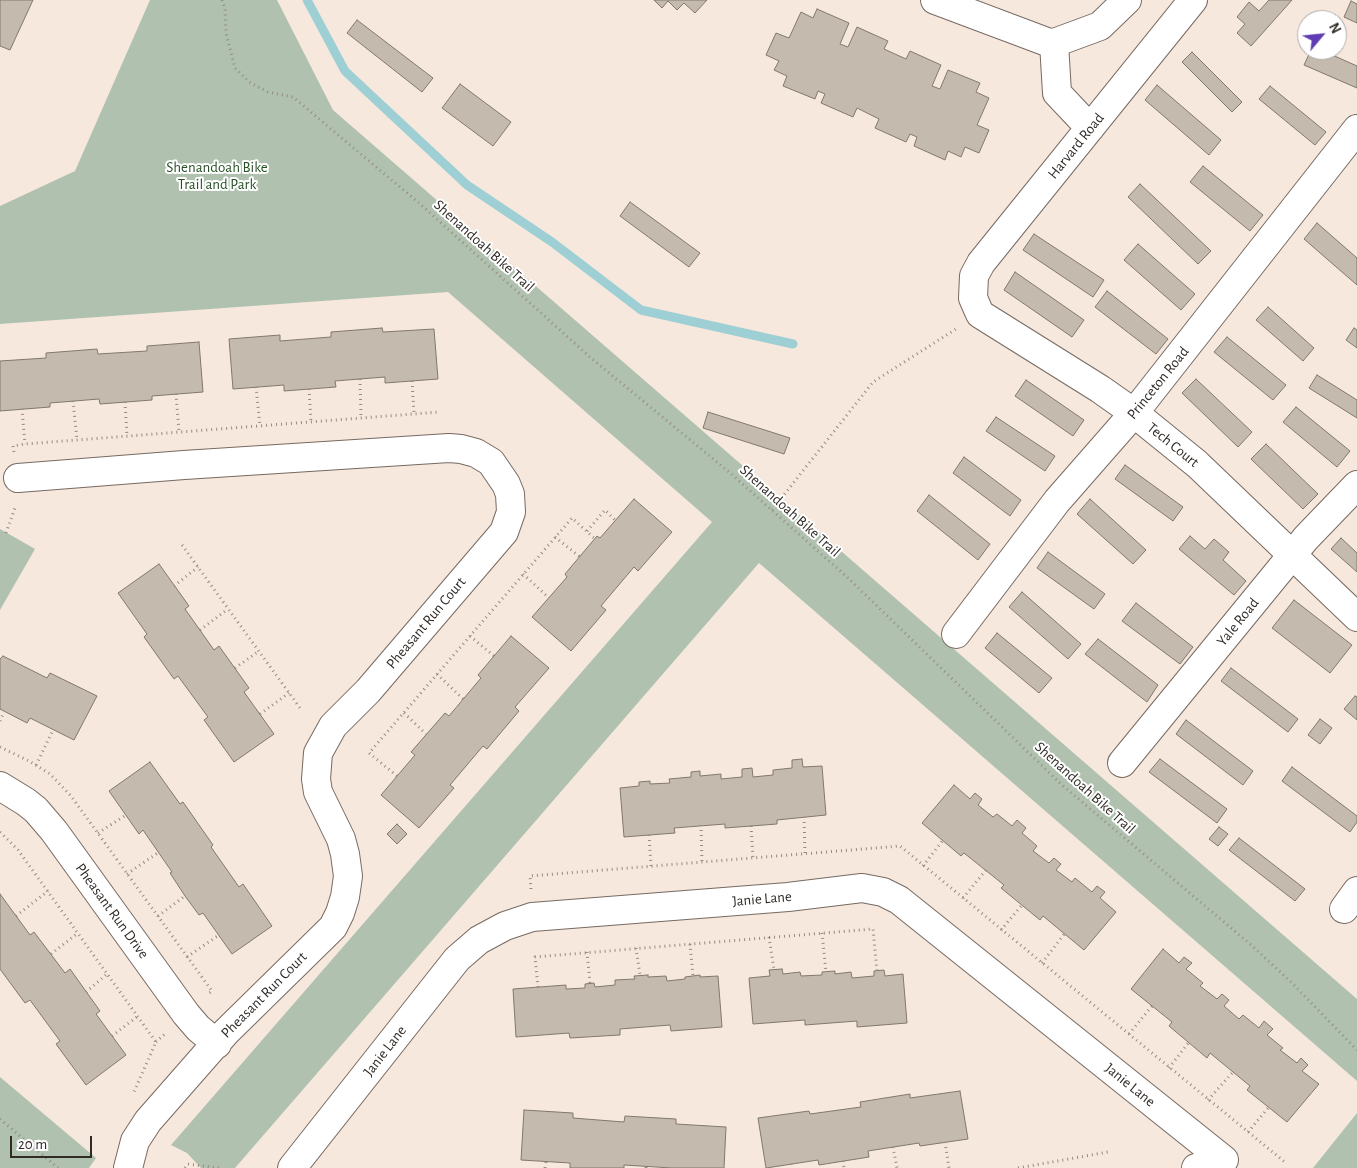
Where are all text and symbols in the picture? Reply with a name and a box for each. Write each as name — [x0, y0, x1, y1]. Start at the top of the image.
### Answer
north arrow — [1297, 10, 1347, 60]
text: N — [1326, 21, 1343, 36]
street label: Harvard Road — [1044, 109, 1108, 183]
park label: Shenandoah Bike Trail and Park — [166, 158, 268, 193]
street label: Shenandoah Bike Trail — [430, 196, 538, 296]
street label: Princeton Road — [1123, 343, 1193, 423]
street label: Tech Court — [1144, 419, 1202, 471]
street label: Shenandoah Bike Trail — [736, 461, 844, 561]
street label: Pheasant Run Court — [382, 573, 470, 673]
street label: Yale Road — [1213, 594, 1263, 650]
street label: Shenandoah Bike Trail — [1031, 738, 1139, 838]
street label: Pheasant Run Drive — [71, 860, 153, 962]
street label: Janie Lane — [732, 887, 792, 911]
street label: Pheasant Run Court — [217, 948, 311, 1042]
street label: Janie Lane — [360, 1022, 410, 1080]
street label: Janie Lane — [1101, 1059, 1159, 1111]
scale bar — [12, 1126, 95, 1158]
text: 20 m — [18, 1137, 47, 1152]

